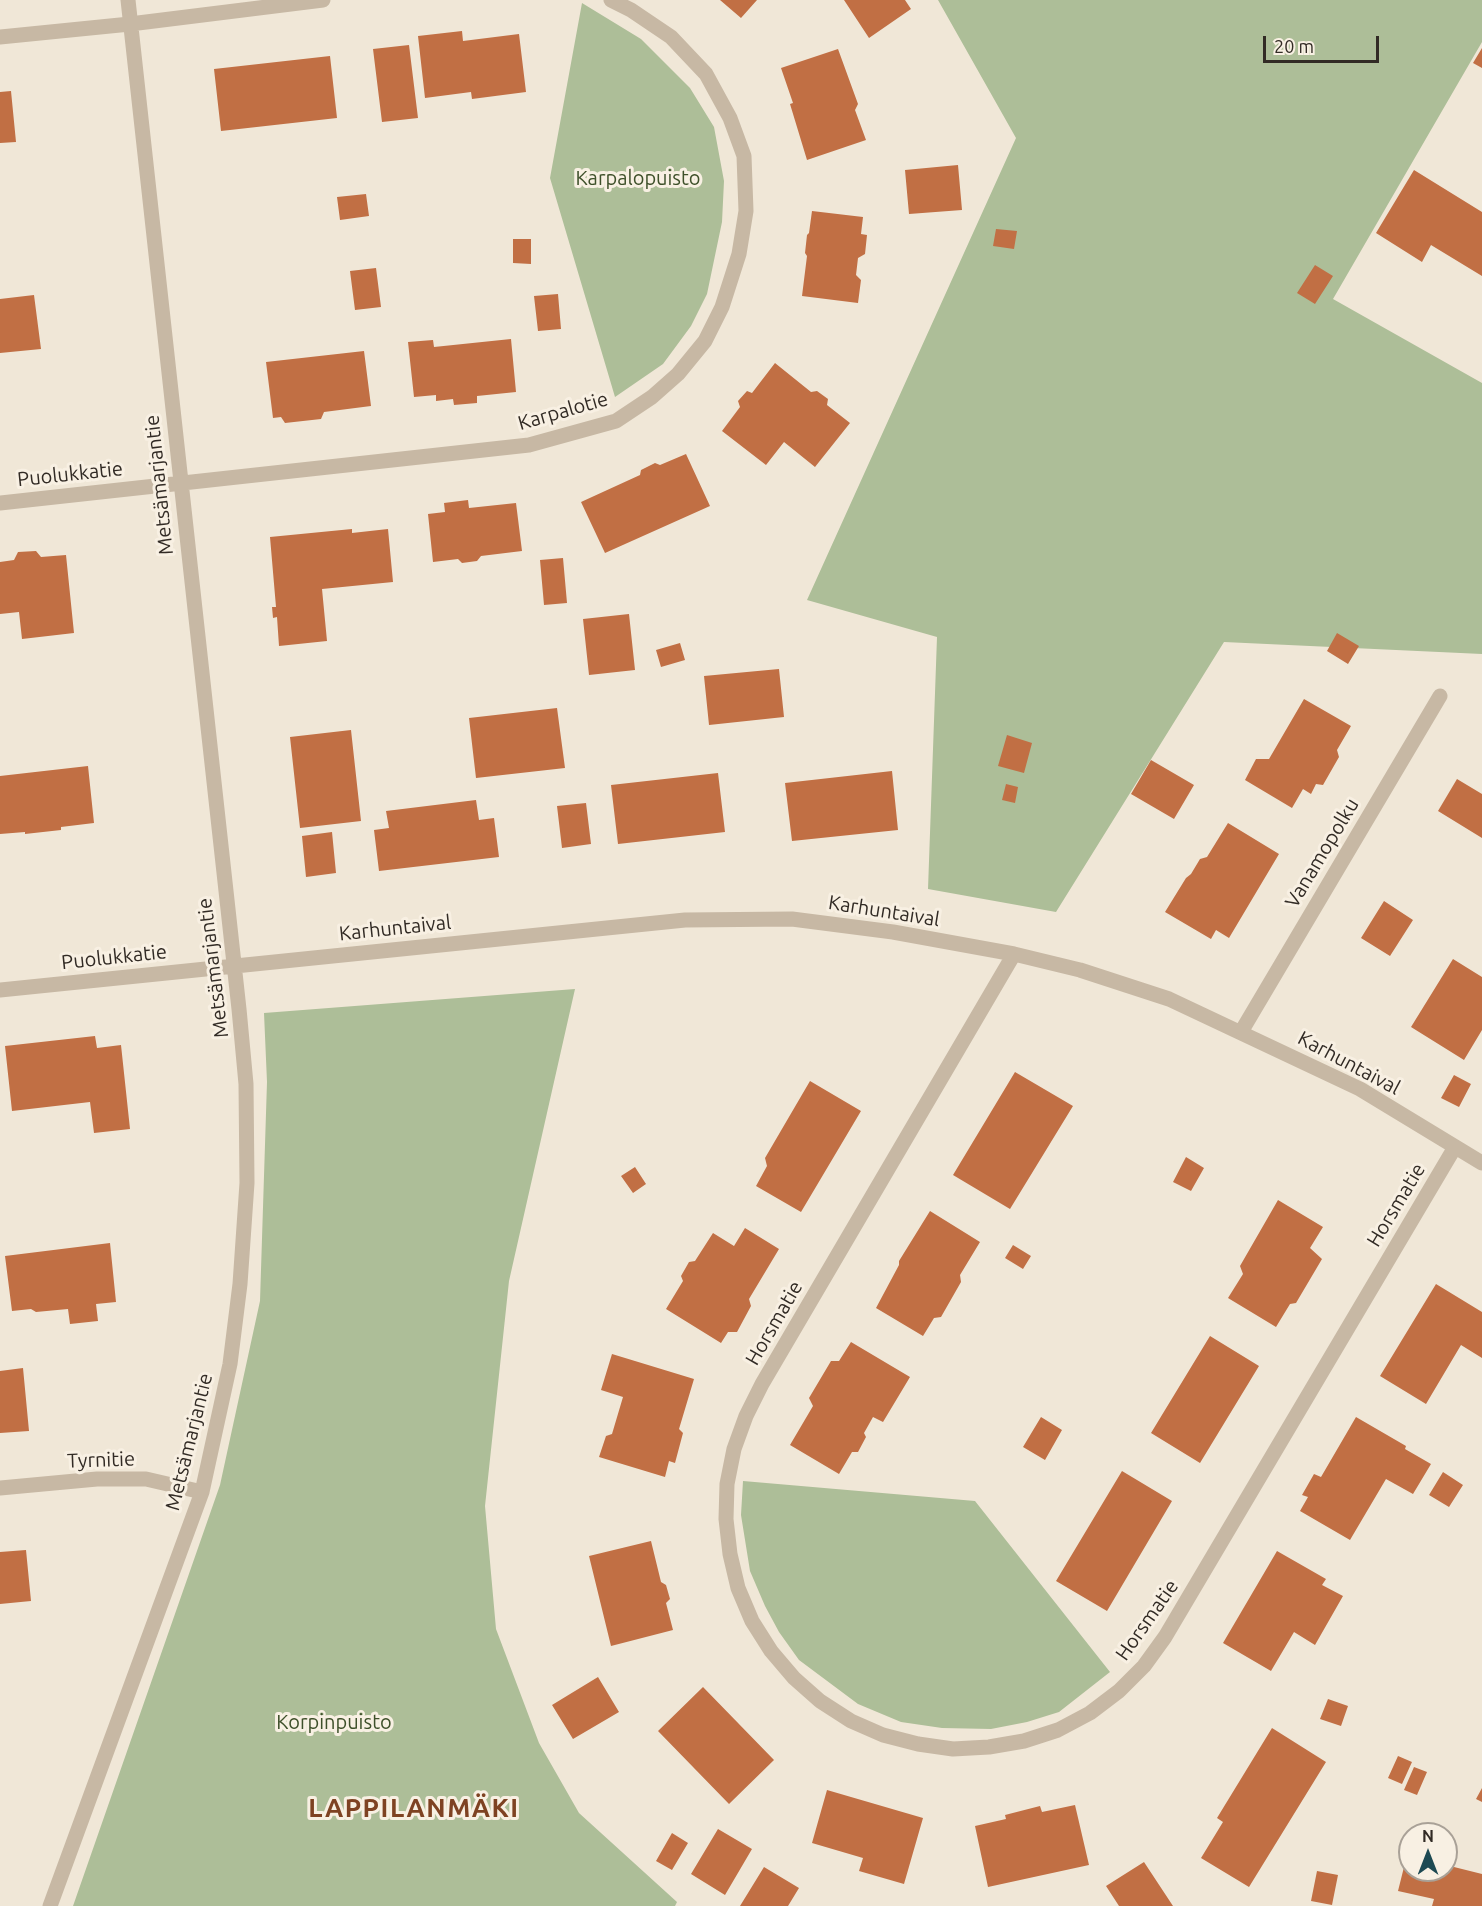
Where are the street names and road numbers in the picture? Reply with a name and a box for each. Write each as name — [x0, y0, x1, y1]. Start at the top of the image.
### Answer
street label: Karpalotie — [515, 387, 611, 435]
street label: Metsämarjantie — [140, 414, 178, 556]
street label: Puolukkatie — [16, 457, 124, 491]
street label: Vanamopolku — [1280, 794, 1364, 912]
street label: Karhuntaival — [827, 890, 941, 932]
street label: Metsämarjantie — [193, 897, 233, 1039]
street label: Karhuntaival — [338, 910, 452, 946]
street label: Puolukkatie — [60, 940, 168, 974]
street label: Karhuntaival — [1294, 1026, 1404, 1100]
street label: Horsmatie — [1362, 1159, 1430, 1251]
street label: Horsmatie — [740, 1277, 808, 1369]
street label: Metsämarjantie — [160, 1371, 218, 1513]
street label: Tyrnitie — [67, 1447, 135, 1473]
street label: Horsmatie — [1110, 1575, 1184, 1665]

